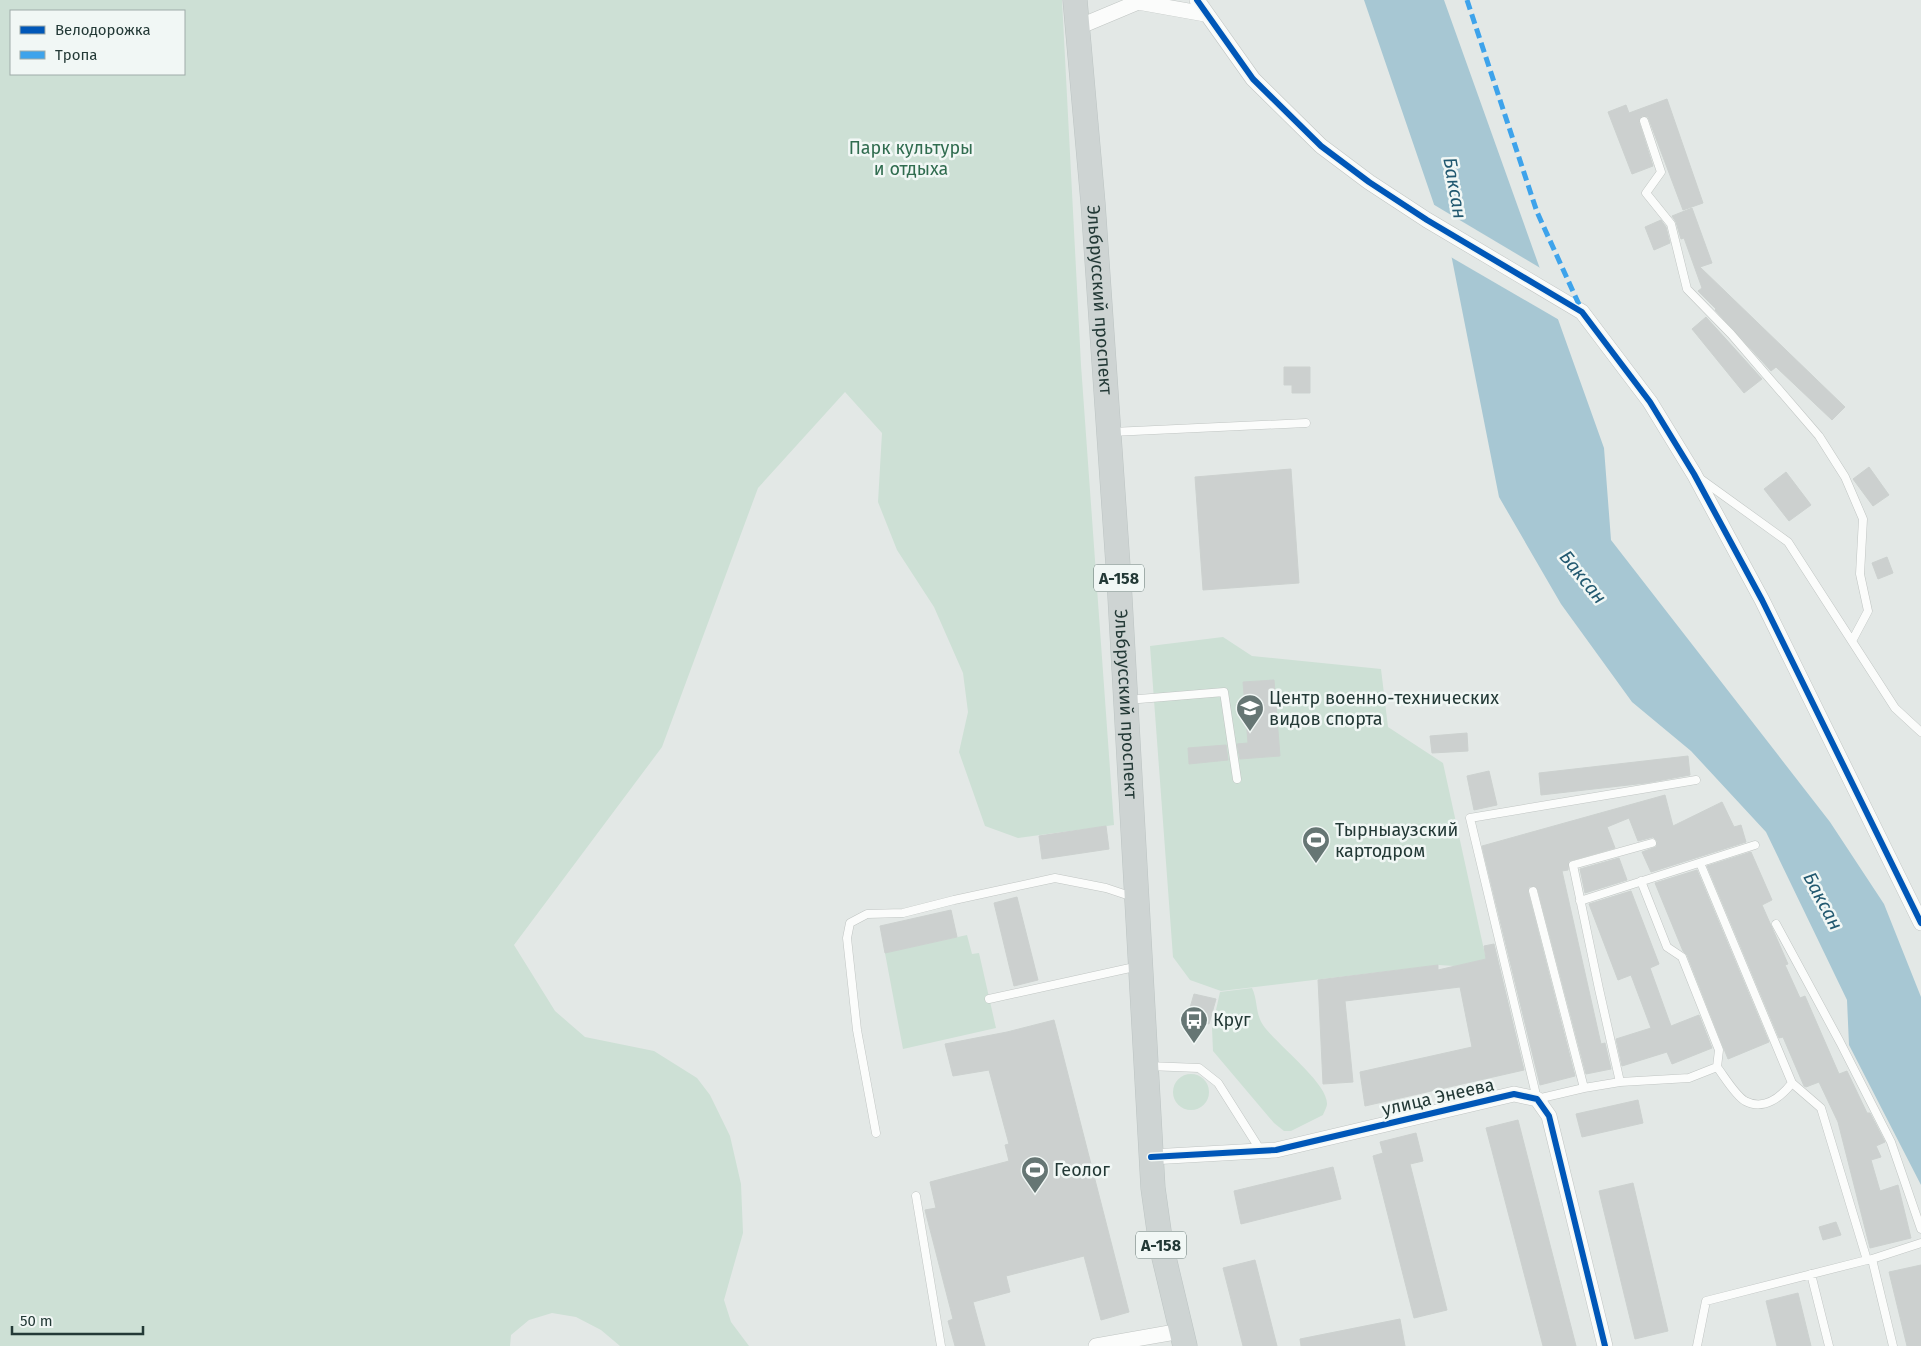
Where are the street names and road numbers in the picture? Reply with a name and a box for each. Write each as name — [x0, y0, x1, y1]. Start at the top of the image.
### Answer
street label: Эльбрусский проспект — [1082, 204, 1117, 396]
road number: А-158 — [1094, 564, 1144, 592]
street label: Эльбрусский проспект — [1110, 609, 1142, 800]
street label: улица Энеева — [1380, 1073, 1496, 1121]
road number: А-158 — [1136, 1232, 1186, 1258]

